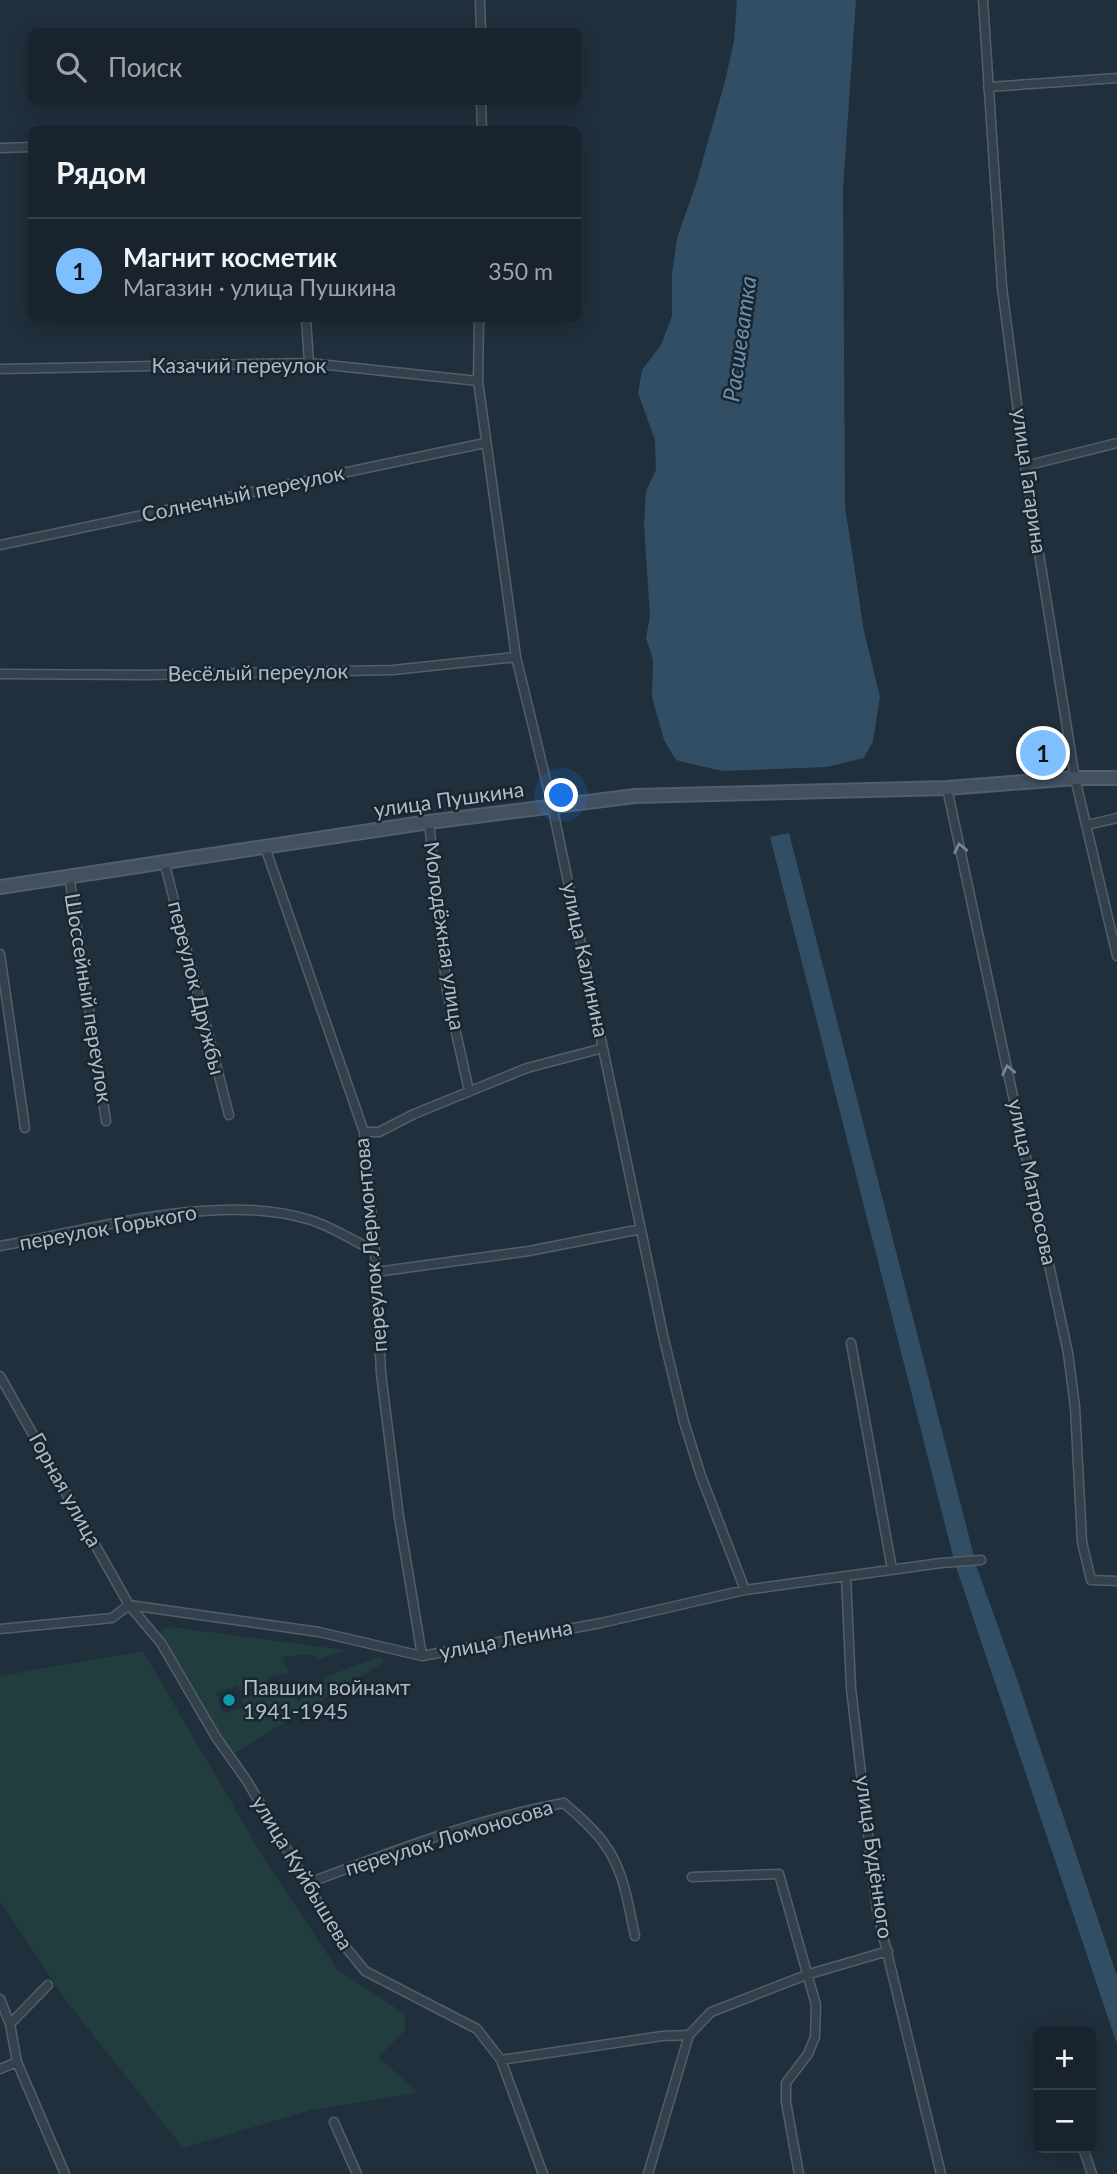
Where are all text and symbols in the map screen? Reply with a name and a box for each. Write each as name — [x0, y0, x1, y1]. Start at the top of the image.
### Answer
search box — [28, 28, 581, 105]
icon: search — [52, 48, 90, 86]
text: Поиск — [108, 51, 182, 83]
text: Рядом — [56, 154, 146, 190]
text: Магнит косметик — [123, 241, 337, 273]
text: 1 — [72, 257, 86, 285]
text: 350 m — [488, 257, 553, 285]
text: Магазин · улица Пушкина — [123, 273, 396, 301]
water label: Расшеватка — [716, 274, 762, 403]
street label: Казачий переулок — [152, 352, 327, 377]
street label: улица Гагарина — [1008, 407, 1053, 555]
street label: Солнечный переулок — [139, 459, 346, 526]
street label: Весёлый переулок — [167, 657, 349, 686]
pin: 1 — [1020, 727, 1066, 779]
street label: улица Пушкина — [372, 776, 525, 821]
your location — [544, 778, 578, 812]
street label: Молодёжная улица — [420, 840, 471, 1032]
one-way arrow — [954, 842, 969, 854]
street label: улица Калинина — [558, 880, 615, 1039]
street label: Шоссейный переулок — [61, 891, 118, 1104]
street label: переулок Дружбы — [164, 898, 231, 1077]
one-way arrow — [1002, 1065, 1017, 1077]
street label: улица Матросова — [1004, 1096, 1063, 1267]
street label: переулок Лермонтова — [348, 1137, 391, 1353]
street label: переулок Горького — [17, 1199, 198, 1254]
street label: Горная улица — [25, 1428, 108, 1551]
street label: улица Ленина — [437, 1613, 574, 1664]
place label: Павшим войнамт 1941-1945 — [243, 1674, 411, 1723]
marker: Павшим войнамт 1941-1945 — [221, 1692, 237, 1708]
street label: улица Будённого — [852, 1774, 899, 1940]
street label: улица Куйбышева — [247, 1791, 359, 1954]
street label: переулок Ломоносова — [342, 1793, 555, 1880]
map controls — [1033, 2027, 1096, 2153]
button: + — [1033, 2027, 1096, 2090]
button: − — [1033, 2090, 1096, 2153]

